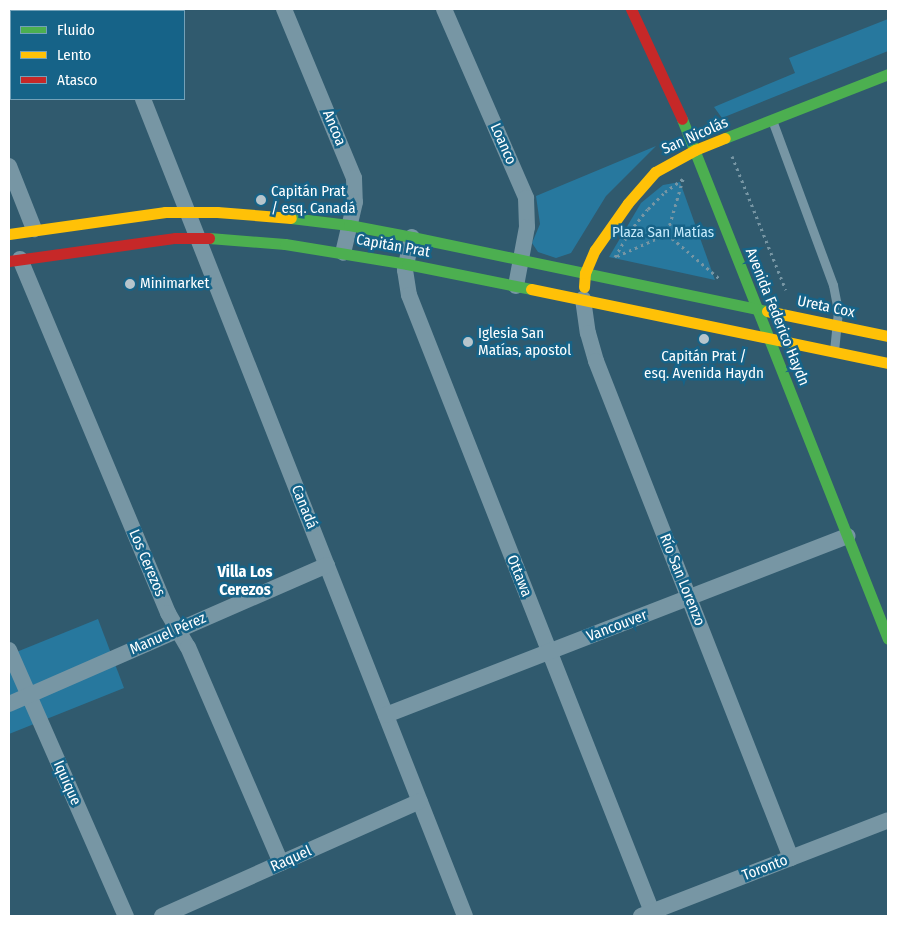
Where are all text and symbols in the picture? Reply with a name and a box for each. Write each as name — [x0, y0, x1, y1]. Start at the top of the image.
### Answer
legend — [10, 10, 185, 100]
text: Fluido — [57, 21, 95, 39]
text: Lento — [57, 46, 91, 64]
text: Atasco — [57, 71, 97, 89]
street label: Ancoa — [318, 107, 350, 149]
street label: San Nicolás — [659, 113, 731, 159]
street label: Loanco — [486, 121, 520, 167]
place label: Capitán Prat / esq. Canadá — [271, 182, 356, 217]
marker: Capitán Prat / esq. Canadá — [255, 194, 267, 206]
park label: Plaza San Matías — [612, 224, 714, 242]
street label: Capitán Prat — [355, 231, 431, 261]
street label: Avenida Federico Haydn — [741, 246, 813, 388]
place label: Minimarket — [140, 275, 209, 293]
marker: Minimarket — [124, 278, 136, 290]
street label: Ureta Cox — [796, 292, 856, 322]
place label: Iglesia San Matías, apostol — [478, 324, 571, 359]
marker: Capitán Prat / esq. Avenida Haydn — [698, 333, 710, 345]
marker: Iglesia San Matías, apostol — [462, 336, 474, 348]
place label: Capitán Prat / esq. Avenida Haydn — [644, 347, 764, 382]
street label: Canadá — [287, 483, 321, 531]
street label: Los Cerezos — [125, 527, 169, 599]
street label: Río San Lorenzo — [655, 531, 709, 629]
street label: Ottawa — [503, 553, 535, 599]
district label: Villa Los Cerezos — [217, 562, 273, 600]
street label: Vancouver — [584, 606, 650, 646]
street label: Manuel Pérez — [127, 609, 209, 659]
street label: Iquique — [49, 758, 85, 808]
street label: Raquel — [268, 842, 314, 876]
street label: Toronto — [740, 851, 790, 885]

